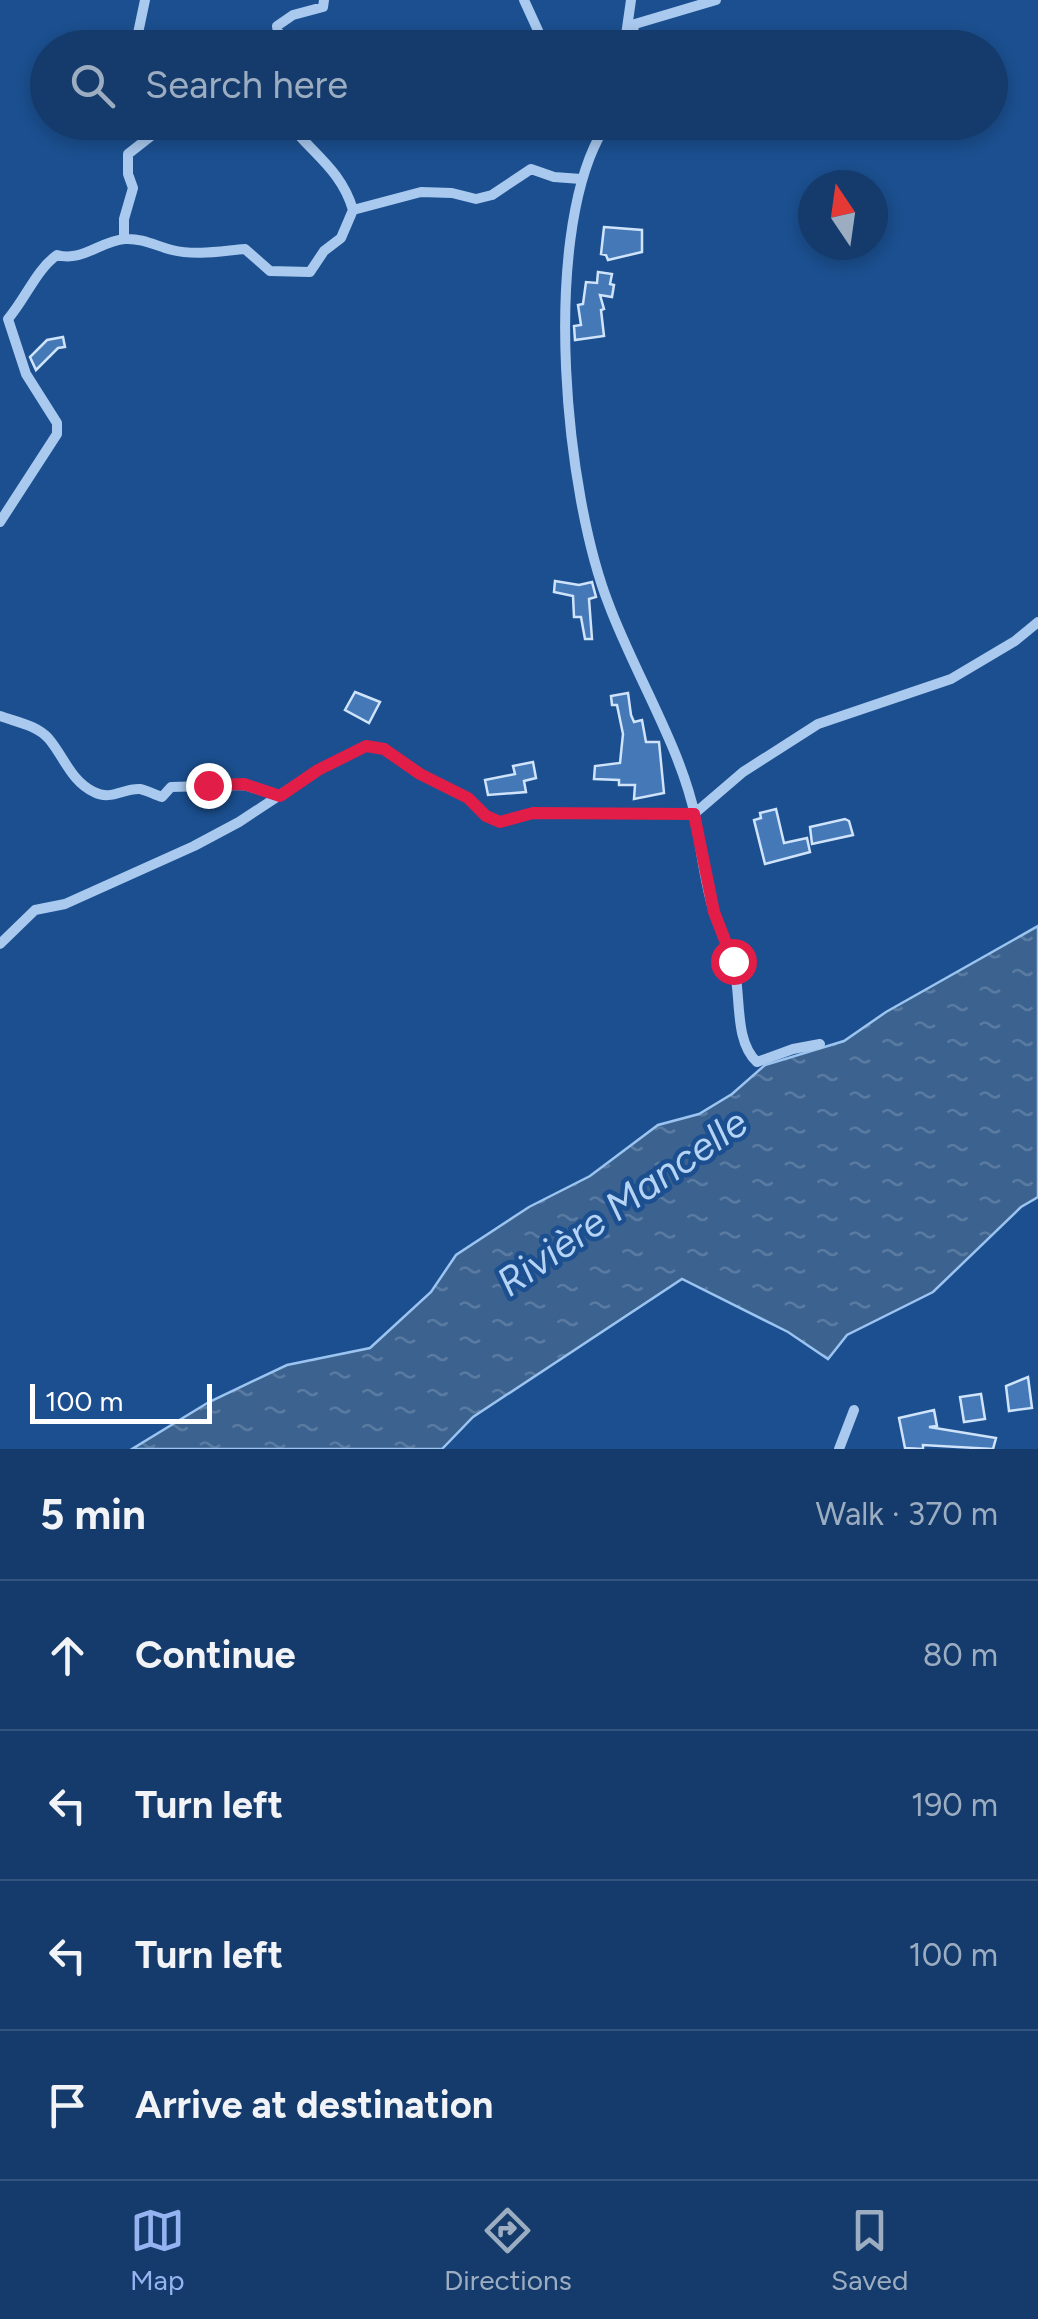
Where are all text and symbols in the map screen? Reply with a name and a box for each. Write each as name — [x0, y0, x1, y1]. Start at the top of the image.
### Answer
search box — [30, 30, 1008, 140]
icon: search — [65, 58, 120, 113]
text: Search here — [145, 62, 348, 108]
north arrow — [798, 170, 888, 260]
route end — [186, 763, 232, 809]
route start — [711, 939, 757, 985]
water label: Rivière Mancelle — [488, 1098, 757, 1306]
scale bar — [30, 1379, 212, 1424]
text: 100 m — [45, 1384, 123, 1418]
text: 5 min — [40, 1489, 146, 1540]
text: Walk · 370 m — [816, 1495, 998, 1533]
icon: ahead — [40, 1628, 95, 1683]
text: Continue — [135, 1632, 296, 1678]
text: 80 m — [923, 1636, 998, 1674]
icon: left — [40, 1778, 95, 1833]
text: Turn left — [135, 1782, 283, 1828]
text: 190 m — [911, 1786, 998, 1824]
icon: left — [40, 1928, 95, 1983]
text: Turn left — [135, 1932, 283, 1978]
text: 100 m — [909, 1936, 998, 1974]
icon: arrive — [40, 2078, 95, 2133]
text: Arrive at destination — [135, 2082, 493, 2128]
tab: Map — [130, 2203, 185, 2297]
tab: Directions — [444, 2203, 572, 2297]
tab: Saved — [831, 2203, 908, 2297]

